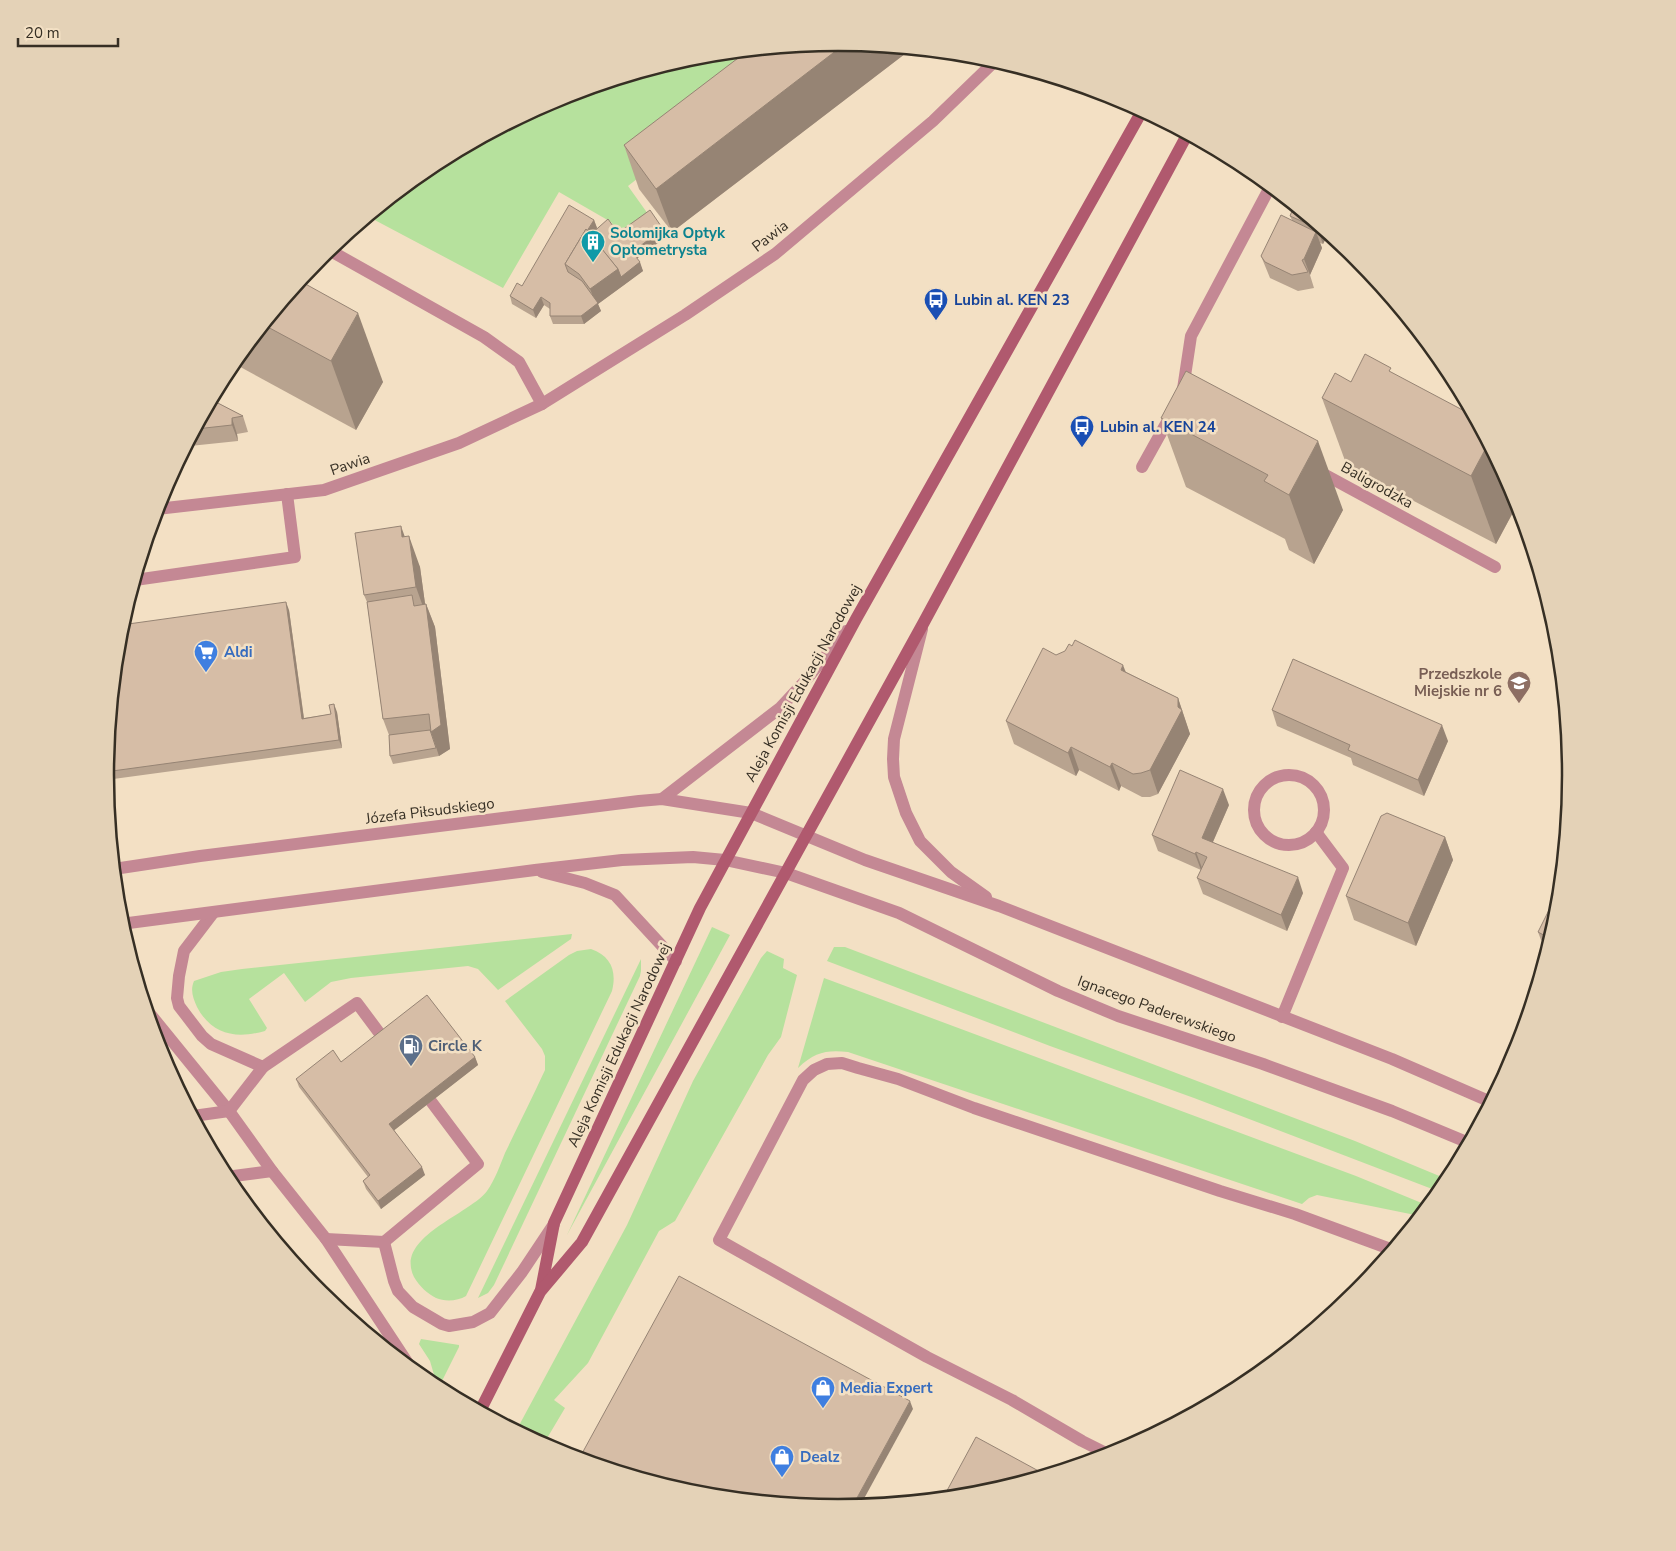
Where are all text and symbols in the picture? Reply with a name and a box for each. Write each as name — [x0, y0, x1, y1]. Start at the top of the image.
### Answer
scale bar — [18, 15, 118, 47]
text: 20 m — [25, 23, 60, 43]
street label: Pawia — [748, 215, 792, 257]
place label: Solomijka Optyk Optometrysta — [610, 223, 726, 260]
building icon: Solomijka Optyk Optometrysta — [580, 229, 606, 263]
bus stop icon: Lubin al. KEN 23 — [923, 287, 949, 321]
place label: Lubin al. KEN 23 — [954, 290, 1070, 310]
bus stop icon: Lubin al. KEN 24 — [1069, 414, 1095, 448]
place label: Lubin al. KEN 24 — [1100, 417, 1216, 437]
street label: Pawia — [327, 448, 373, 480]
street label: Baligrodzka — [1337, 457, 1417, 513]
street label: Aleja Komisji Edukacji Narodowej — [740, 581, 866, 785]
supermarket icon: Aldi — [193, 639, 219, 673]
place label: Aldi — [224, 642, 253, 662]
place label: Przedszkole Miejskie nr 6 — [1414, 664, 1502, 701]
school or university icon: Przedszkole Miejskie nr 6 — [1506, 670, 1532, 704]
street label: Józefa Piłsudskiego — [363, 793, 496, 829]
street label: Aleja Komisji Edukacji Narodowej — [563, 940, 675, 1150]
street label: Ignacego Paderewskiego — [1075, 971, 1239, 1047]
fuel station icon: Circle K — [398, 1033, 424, 1067]
place label: Circle K — [428, 1036, 483, 1056]
shop icon: Media Expert — [810, 1375, 836, 1409]
place label: Media Expert — [840, 1378, 933, 1398]
shop icon: Dealz — [769, 1444, 795, 1478]
place label: Dealz — [800, 1447, 840, 1467]

